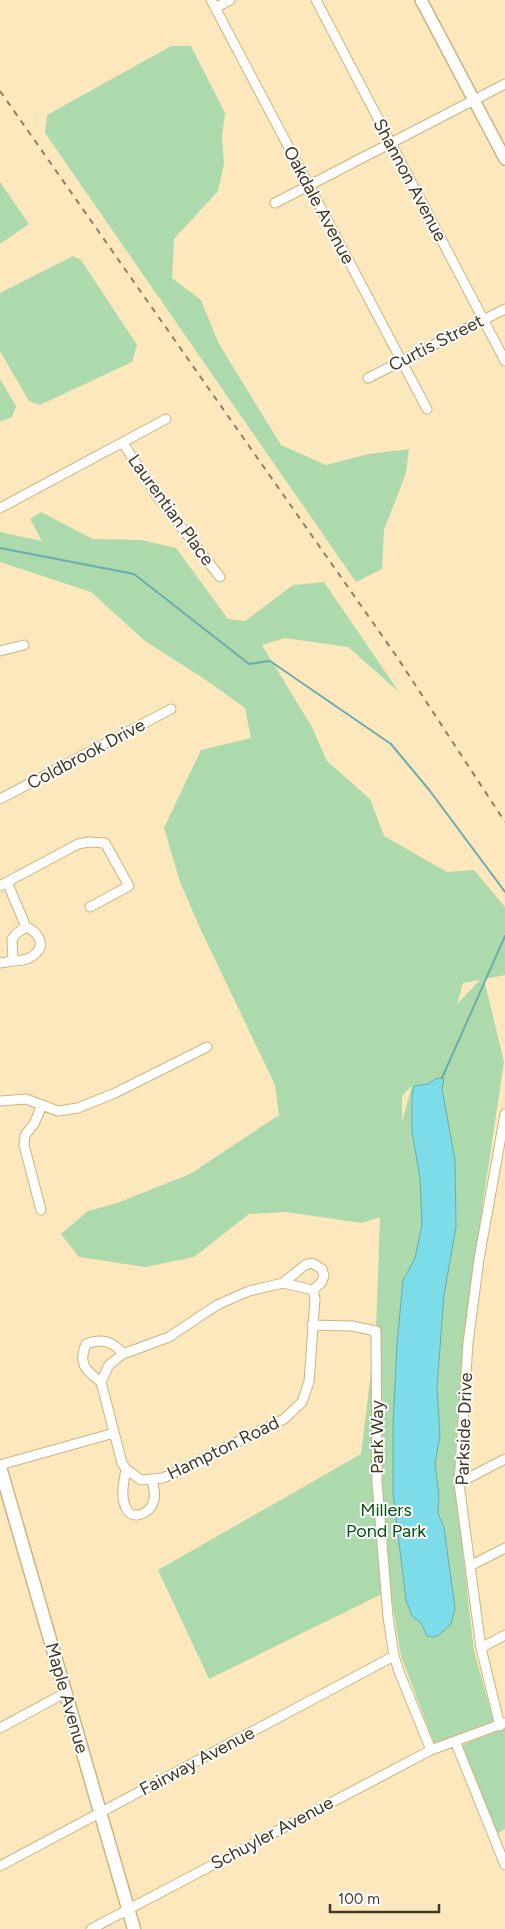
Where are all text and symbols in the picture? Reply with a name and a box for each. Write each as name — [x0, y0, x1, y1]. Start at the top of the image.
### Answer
street label: Shannon Avenue — [368, 115, 452, 245]
street label: Oakdale Avenue — [279, 142, 359, 268]
street label: Curtis Street — [385, 310, 487, 376]
street label: Laurentian Place — [123, 450, 219, 570]
street label: Coldbrook Drive — [23, 714, 149, 794]
street label: Parkside Drive — [451, 1372, 477, 1486]
street label: Park Way — [366, 1400, 388, 1474]
street label: Hampton Road — [163, 1411, 283, 1485]
park label: Millers Pond Park — [346, 1499, 426, 1542]
street label: Maple Avenue — [41, 1640, 93, 1756]
street label: Fairway Avenue — [136, 1721, 258, 1800]
street label: Schuyler Avenue — [207, 1791, 337, 1875]
scale bar — [330, 1882, 439, 1914]
text: 100 m — [338, 1890, 380, 1908]

